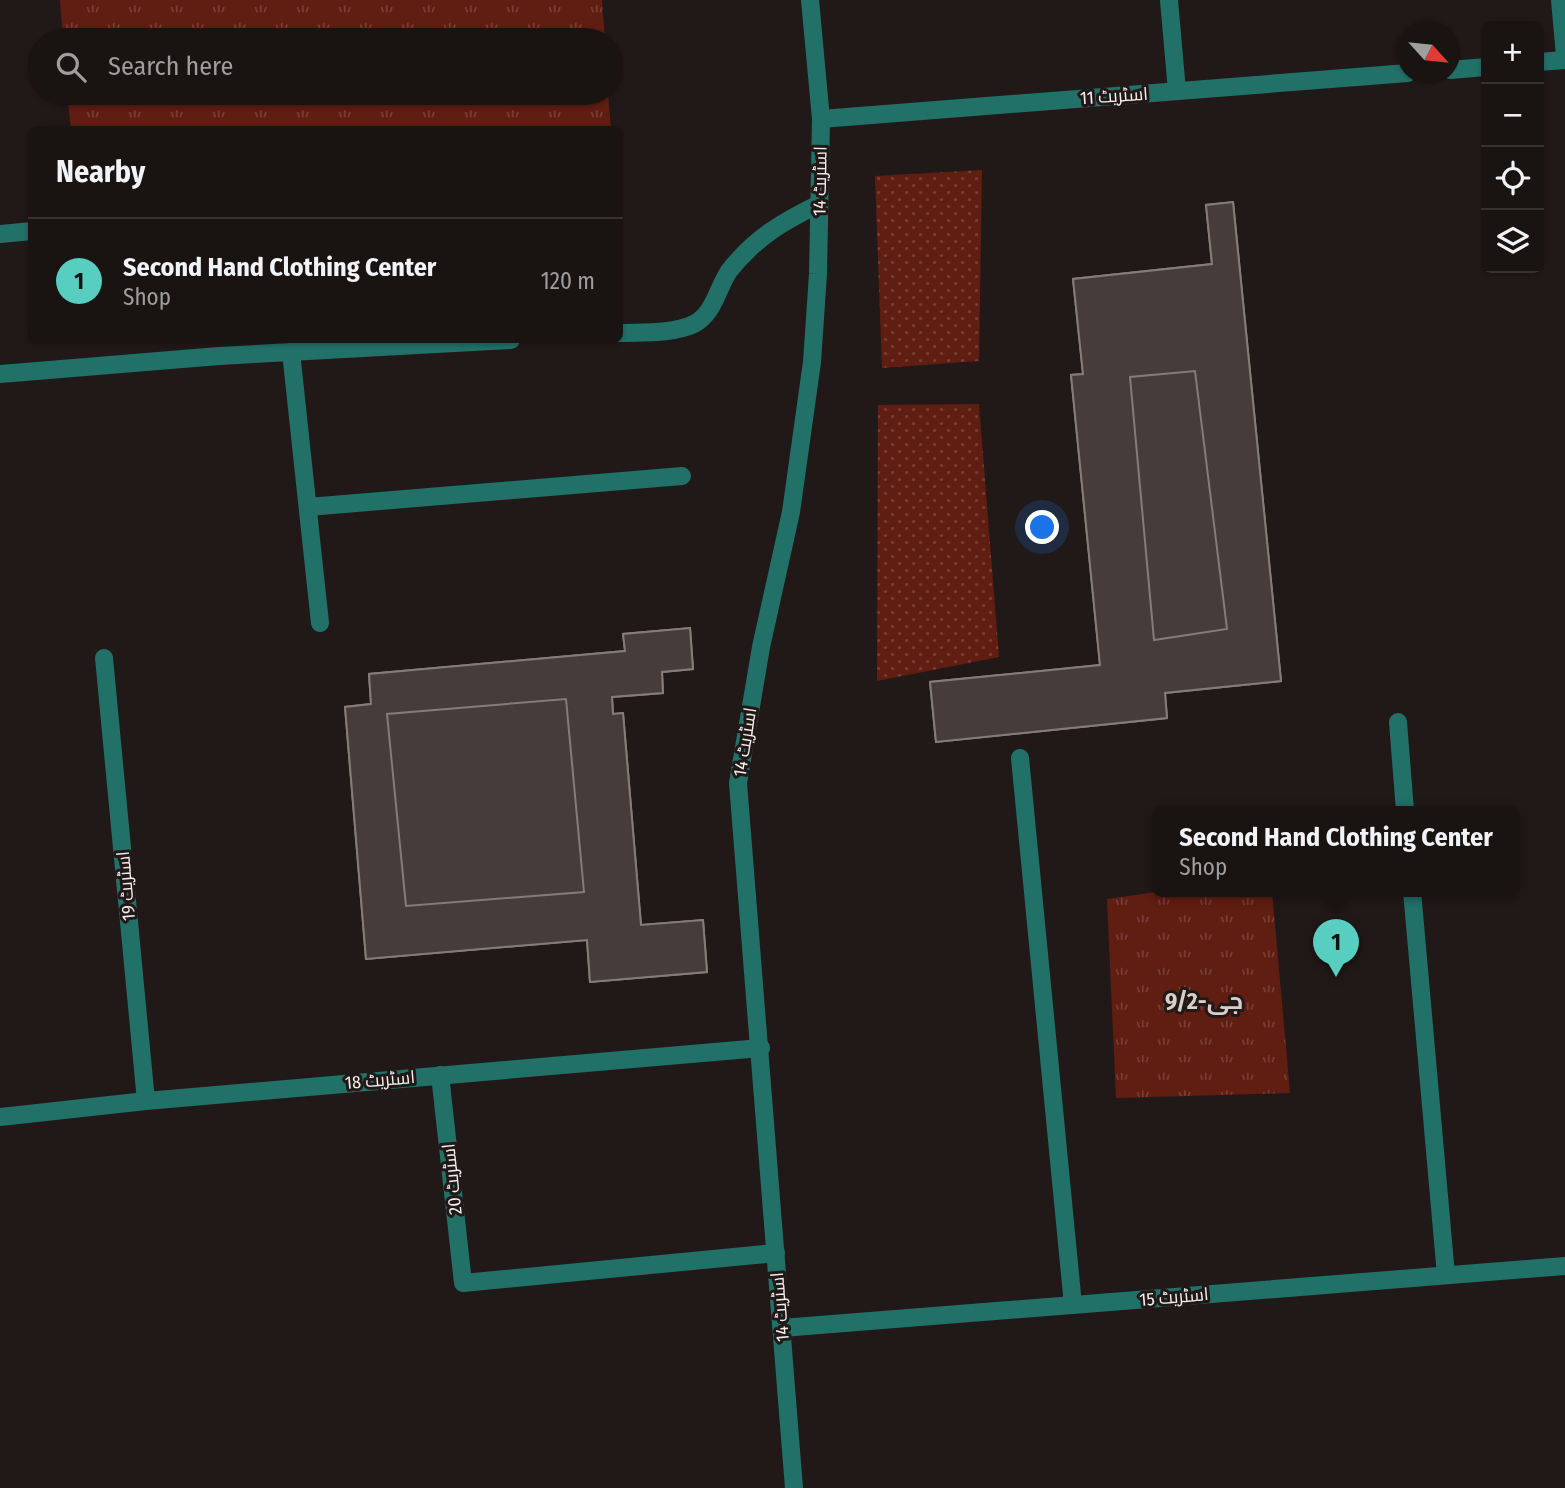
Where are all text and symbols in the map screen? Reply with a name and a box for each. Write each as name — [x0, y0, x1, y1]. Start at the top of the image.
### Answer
north arrow — [1397, 21, 1460, 84]
map controls — [1481, 21, 1544, 273]
button: + — [1481, 21, 1544, 84]
search box — [28, 28, 623, 105]
icon: search — [52, 48, 90, 86]
text: Search here — [108, 51, 233, 82]
street label: اسٹریٹ 11 — [1079, 83, 1149, 109]
button: − — [1481, 84, 1544, 147]
street label: اسٹریٹ 14 — [808, 146, 832, 216]
button: locate — [1481, 147, 1544, 210]
text: Nearby — [56, 154, 145, 190]
button: layers — [1481, 210, 1544, 273]
text: Second Hand Clothing Center — [123, 252, 436, 283]
text: 1 — [74, 267, 84, 295]
text: 120 m — [541, 267, 595, 295]
text: Shop — [123, 283, 171, 311]
your location — [1025, 510, 1059, 544]
street label: اسٹریٹ 14 — [729, 706, 761, 778]
popup — [1152, 806, 1520, 897]
text: Second Hand Clothing Center — [1179, 822, 1493, 853]
street label: اسٹریٹ 19 — [112, 850, 140, 922]
text: Shop — [1179, 853, 1227, 881]
pin: 1 — [1313, 919, 1359, 977]
district label: جی-9/2 — [1165, 987, 1243, 1015]
street label: اسٹریٹ 18 — [344, 1066, 416, 1094]
street label: اسٹریٹ 20 — [437, 1142, 467, 1216]
street label: اسٹریٹ 14 — [766, 1271, 794, 1343]
street label: اسٹریٹ 15 — [1138, 1283, 1210, 1311]

